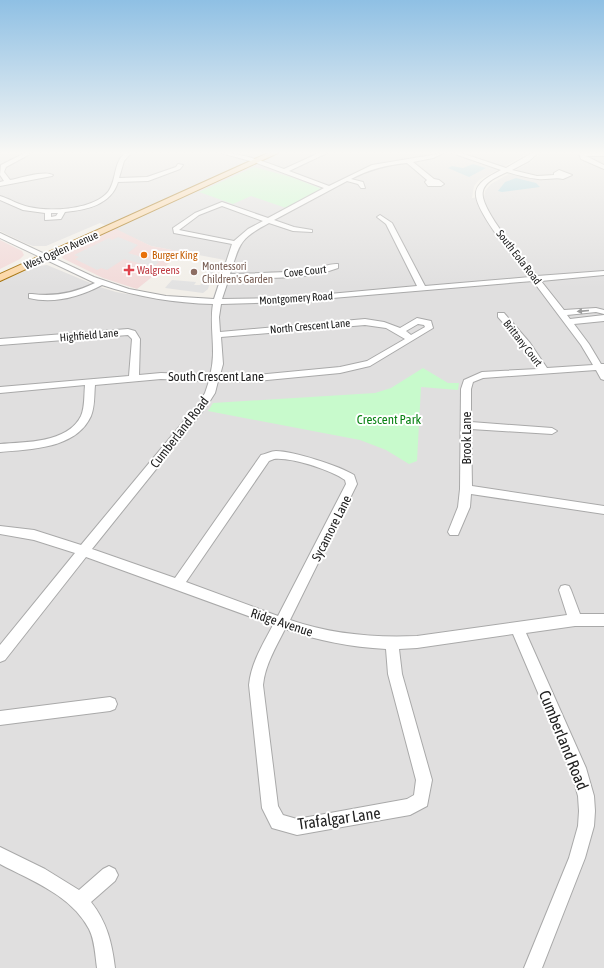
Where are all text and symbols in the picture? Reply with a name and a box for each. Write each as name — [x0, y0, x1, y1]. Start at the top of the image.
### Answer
street label: South Eola Road — [494, 227, 544, 287]
street label: West Ogden Avenue — [22, 228, 100, 272]
place label: Burger King — [152, 249, 198, 261]
marker: Burger King — [139, 250, 149, 260]
place label: Montessori Children's Garden — [202, 260, 273, 285]
street label: Cove Court — [283, 263, 327, 279]
place label: Walgreens — [137, 264, 180, 276]
marker: Walgreens — [124, 265, 134, 275]
marker: Montessori Children's Garden — [189, 267, 199, 277]
street label: Montgomery Road — [259, 289, 333, 307]
one-way arrow — [577, 308, 589, 315]
street label: North Crescent Lane — [269, 317, 351, 335]
street label: Brittany Court — [501, 317, 545, 369]
street label: Highfield Lane — [59, 326, 119, 344]
street label: South Crescent Lane — [168, 369, 264, 384]
street label: Cumberland Road — [147, 394, 212, 471]
street label: Brook Lane — [459, 411, 474, 465]
park label: Crescent Park — [357, 412, 421, 427]
street label: Sycamore Lane — [308, 493, 354, 564]
street label: Ridge Avenue — [249, 605, 315, 640]
street label: Cumberland Road — [536, 688, 592, 792]
street label: Trafalgar Lane — [296, 803, 382, 834]

